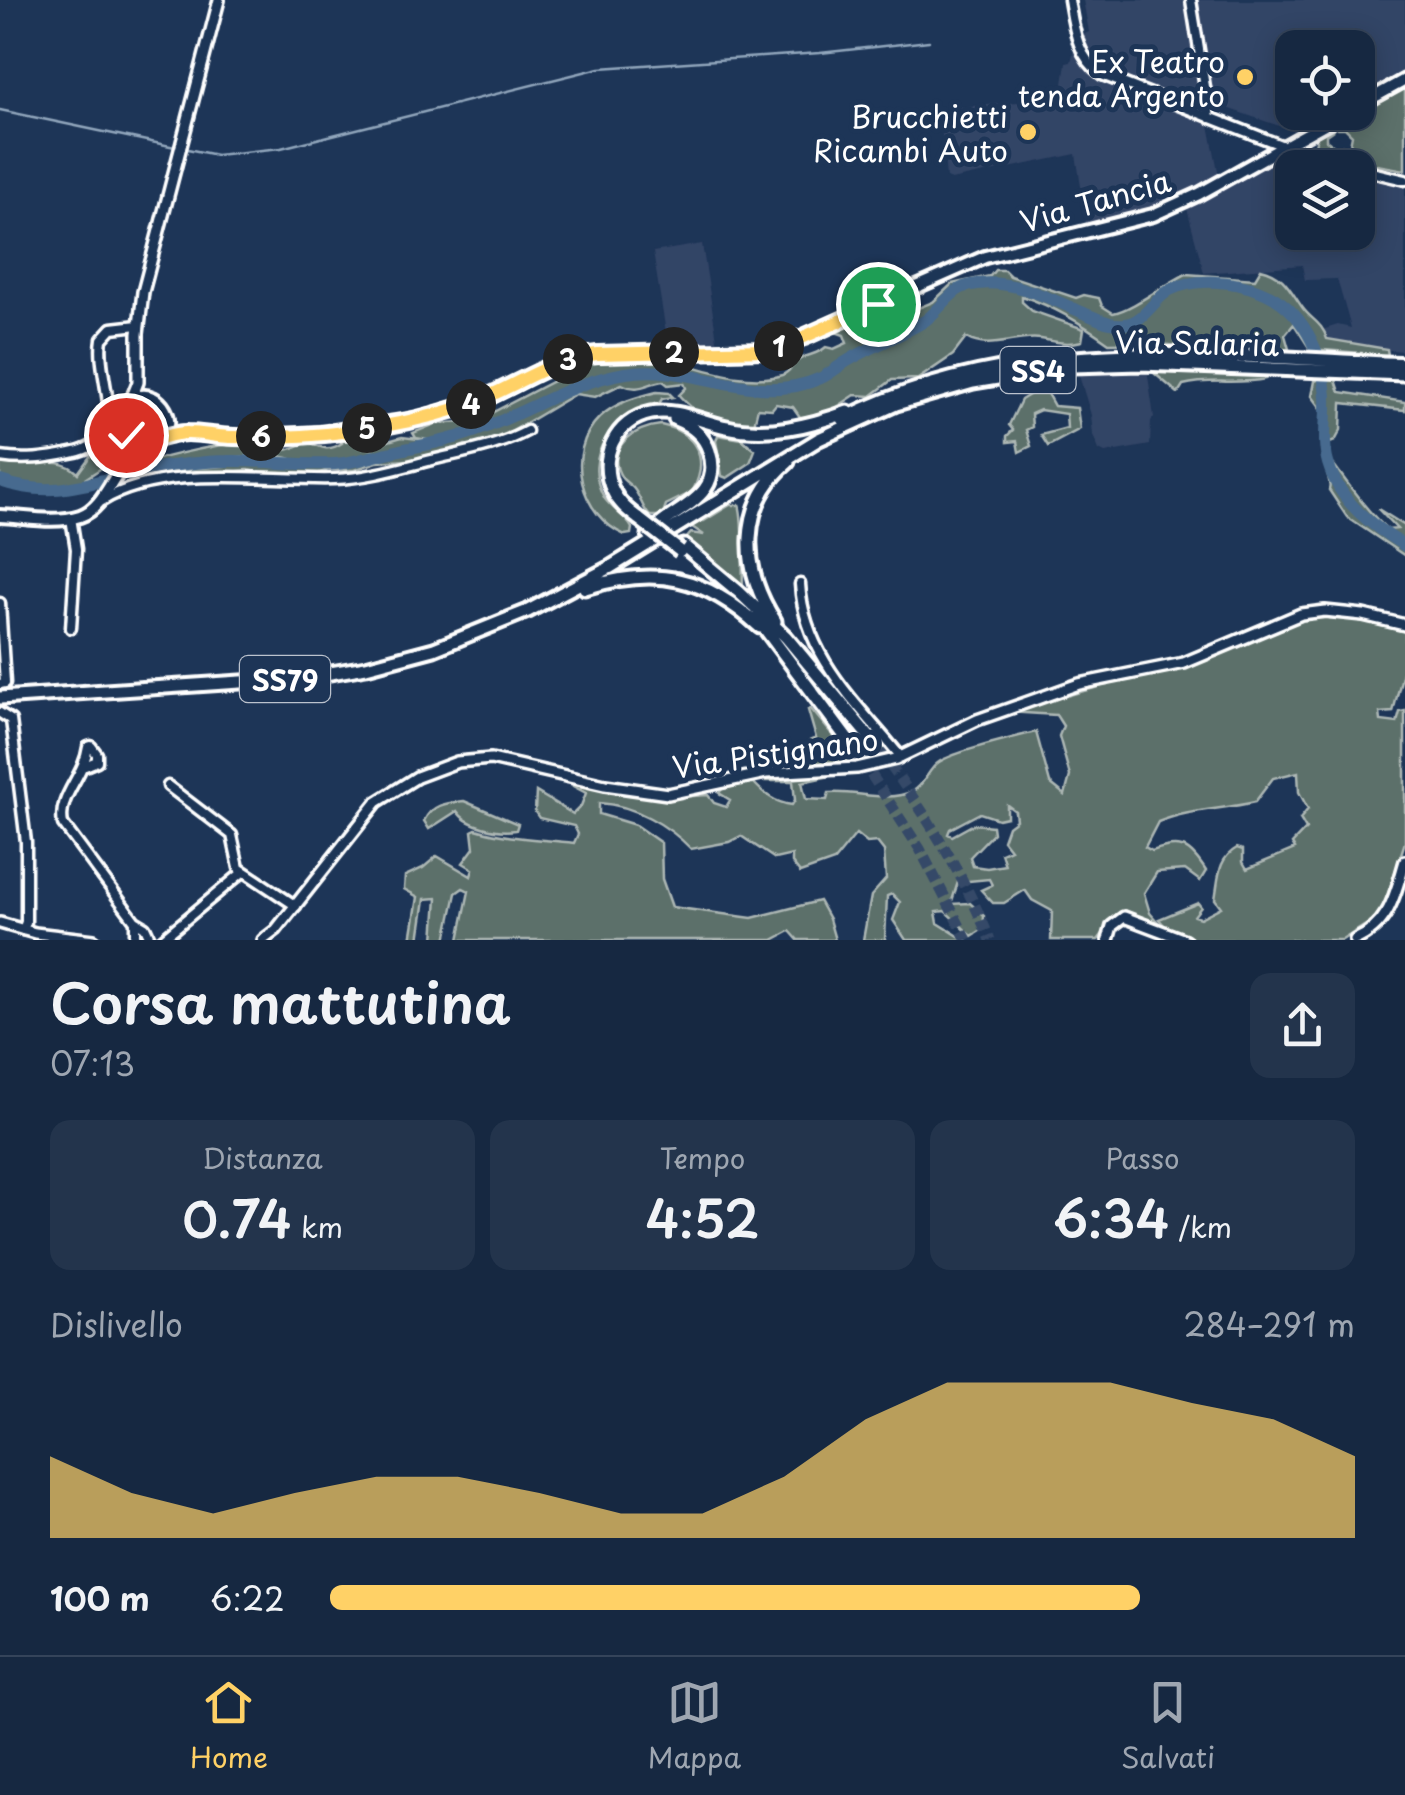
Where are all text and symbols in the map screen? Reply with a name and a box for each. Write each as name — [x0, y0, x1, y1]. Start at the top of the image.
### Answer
map controls — [1275, 30, 1375, 250]
button: locate — [1275, 30, 1375, 130]
place label: Ex Teatro tenda Argento — [1018, 38, 1225, 117]
marker: Ex Teatro tenda Argento — [1234, 66, 1256, 88]
place label: Brucchietti Ricambi Auto — [813, 93, 1008, 172]
marker: Brucchietti Ricambi Auto — [1017, 121, 1039, 143]
button: layers — [1275, 150, 1375, 250]
street label: Via Tancia — [1014, 157, 1176, 243]
pin — [836, 262, 921, 347]
icon: arrive — [851, 277, 906, 332]
street label: Via Salaria — [1115, 318, 1280, 366]
pin: 1 — [754, 321, 804, 371]
text: 1 — [772, 324, 786, 367]
pin: 2 — [649, 327, 699, 377]
text: 2 — [664, 330, 684, 373]
pin: 3 — [543, 334, 593, 384]
text: 3 — [559, 337, 577, 380]
road number: SS4 — [1000, 347, 1076, 393]
pin: 4 — [446, 379, 496, 429]
text: 4 — [461, 382, 481, 425]
pin — [84, 393, 169, 478]
pin: 5 — [342, 403, 392, 453]
text: 5 — [358, 406, 376, 449]
icon: check — [99, 408, 154, 463]
pin: 6 — [236, 411, 286, 461]
text: 6 — [251, 414, 271, 457]
road number: SS79 — [240, 656, 330, 702]
street label: Via Pistignano — [669, 715, 881, 789]
text: Corsa mattutina — [50, 960, 511, 1043]
button: share — [1250, 973, 1355, 1078]
text: 07:13 — [50, 1039, 135, 1087]
text: Distanza — [202, 1136, 323, 1179]
text: Tempo — [660, 1136, 745, 1179]
text: Passo — [1106, 1136, 1179, 1179]
text: 0.74 — [182, 1179, 292, 1255]
text: 4:52 — [646, 1179, 759, 1255]
text: 6:34 — [1053, 1179, 1169, 1255]
text: km — [292, 1205, 343, 1248]
text: /km — [1169, 1205, 1232, 1248]
text: Dislivello — [50, 1300, 183, 1348]
text: 284–291 m — [1183, 1300, 1355, 1348]
text: 100 m — [50, 1574, 150, 1622]
text: 6:22 — [210, 1574, 285, 1622]
tab: Home — [190, 1675, 268, 1778]
tab: Mappa — [648, 1675, 741, 1778]
tab: Salvati — [1121, 1675, 1215, 1778]

